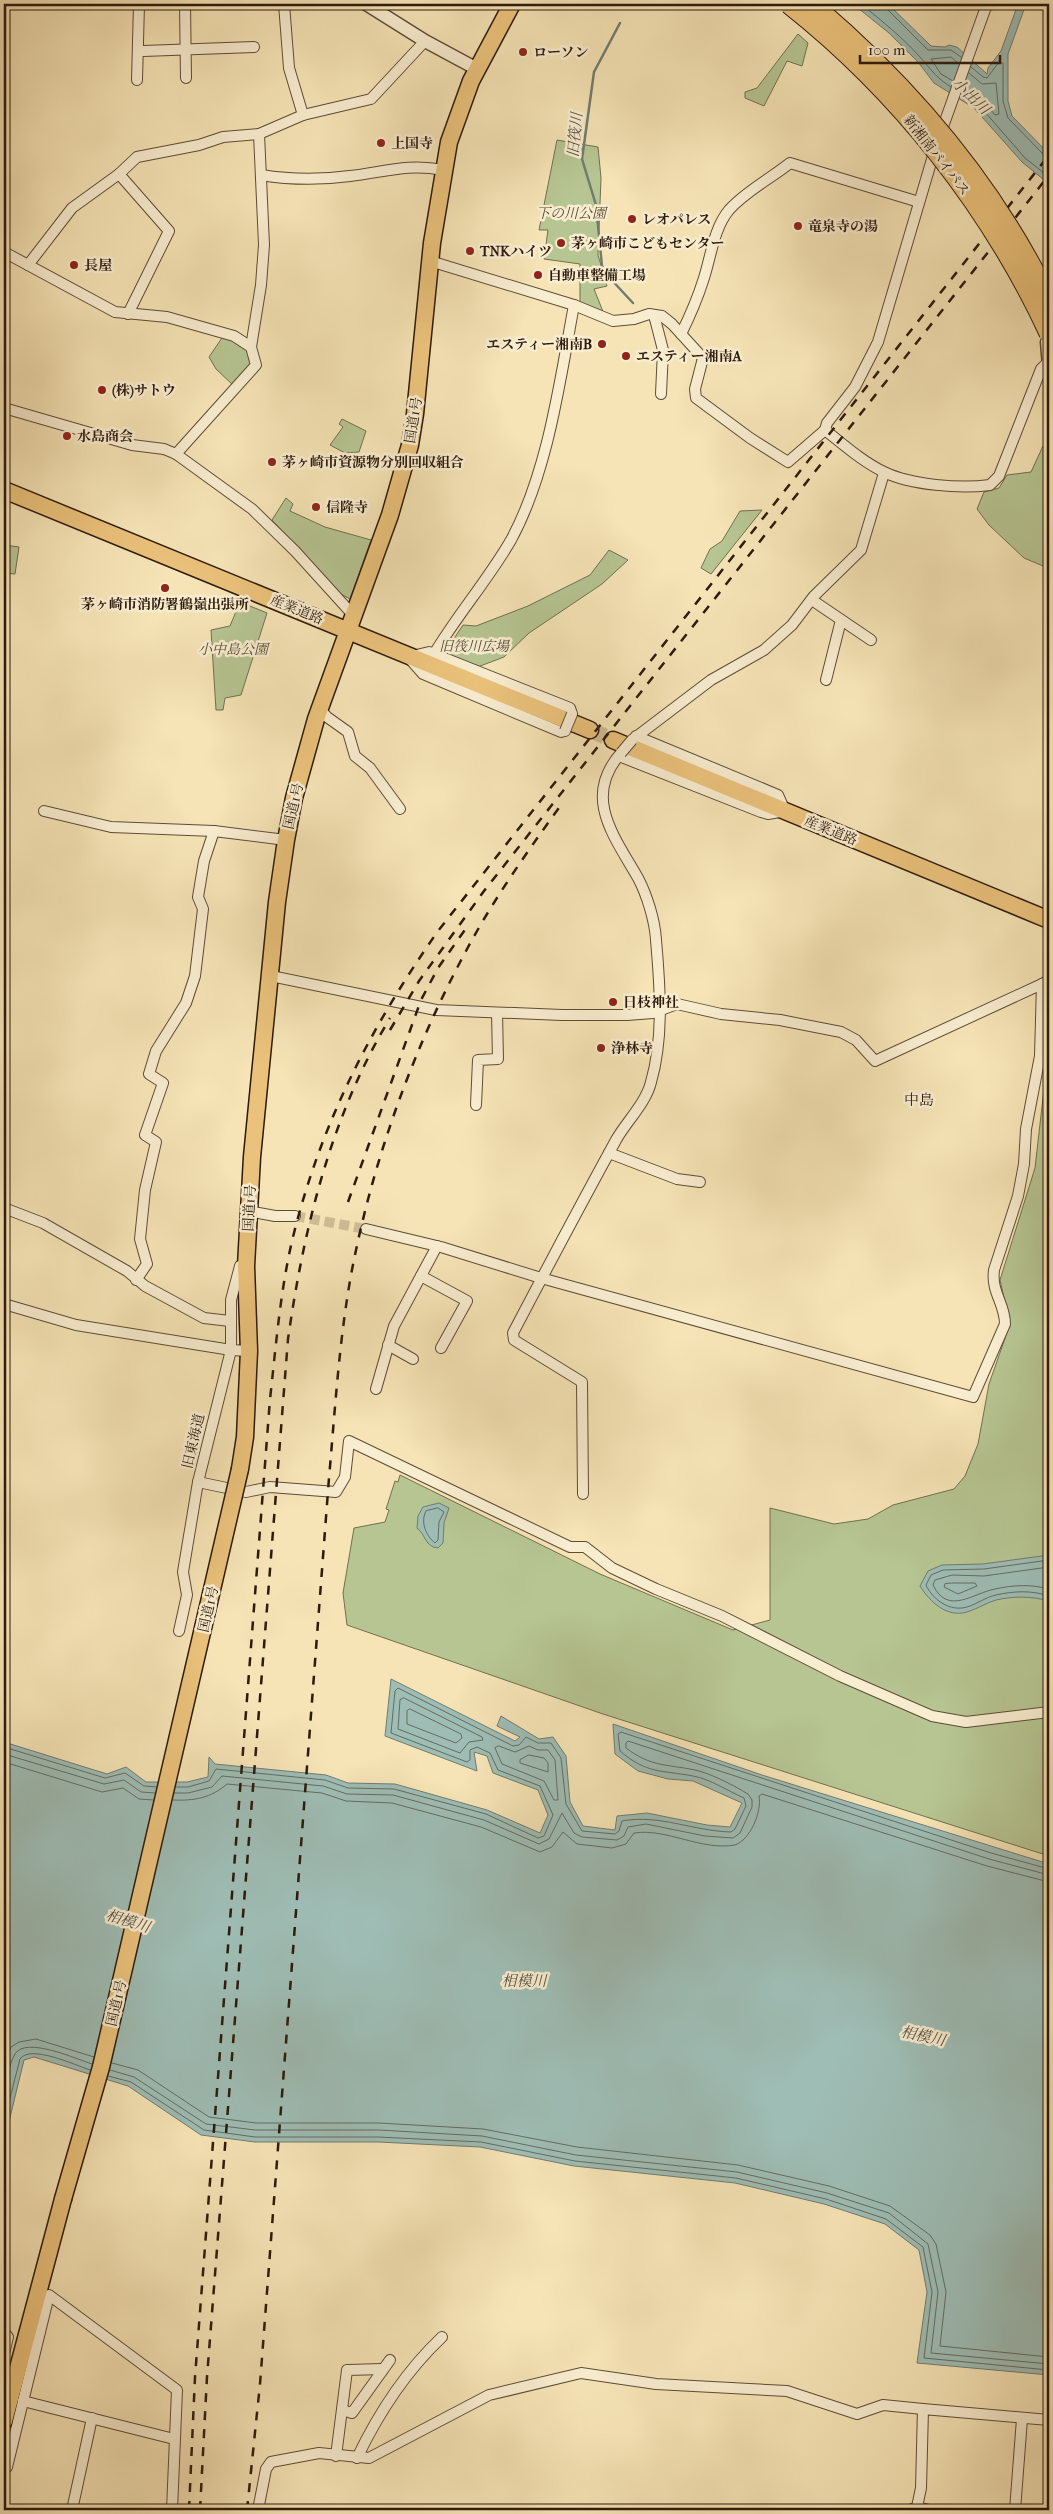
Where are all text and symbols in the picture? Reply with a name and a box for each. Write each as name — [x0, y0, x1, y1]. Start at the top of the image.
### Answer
scale bar — [860, 32, 1000, 64]
text: 100 m — [868, 41, 906, 59]
place label: ローソン — [533, 44, 588, 61]
marker: ローソン — [517, 46, 529, 58]
water label: 小出川 — [949, 74, 995, 119]
water label: 旧筏川 — [564, 110, 586, 158]
street label: 新湘南バイパス — [900, 112, 973, 199]
place label: 上国寺 — [391, 135, 433, 152]
marker: 上国寺 — [375, 137, 387, 149]
park label: 下の川公園 — [536, 205, 608, 222]
place label: レオパレス — [642, 211, 711, 228]
marker: レオパレス — [626, 213, 638, 225]
place label: 竜泉寺の湯 — [808, 218, 878, 235]
marker: 竜泉寺の湯 — [792, 220, 804, 232]
place label: 茅ヶ崎市こどもセンター — [571, 235, 724, 252]
marker: 茅ヶ崎市こどもセンター — [555, 237, 567, 249]
place label: TNKハイツ — [479, 243, 552, 260]
marker: TNKハイツ — [464, 245, 476, 257]
place label: 長屋 — [84, 257, 112, 274]
marker: 長屋 — [68, 259, 80, 271]
place label: 自動車整備工場 — [548, 267, 646, 284]
marker: 自動車整備工場 — [532, 269, 544, 281]
place label: エスティー湘南B — [486, 336, 592, 353]
marker: エスティー湘南B — [596, 338, 608, 350]
place label: エスティー湘南A — [636, 348, 743, 365]
marker: エスティー湘南A — [620, 350, 632, 362]
place label: (株)サトウ — [112, 382, 176, 399]
marker: (株)サトウ — [96, 384, 108, 396]
street label: 国道1号 — [401, 396, 426, 445]
place label: 水島商会 — [77, 428, 133, 445]
marker: 水島商会 — [61, 430, 73, 442]
place label: 茅ヶ崎市資源物分別回収組合 — [282, 454, 464, 471]
marker: 茅ヶ崎市資源物分別回収組合 — [266, 456, 278, 468]
place label: 信隆寺 — [326, 499, 368, 516]
marker: 信隆寺 — [310, 501, 322, 513]
marker: 茅ヶ崎市消防署鶴嶺出張所 — [159, 582, 171, 594]
street label: 産業道路 — [268, 591, 326, 628]
place label: 茅ヶ崎市消防署鶴嶺出張所 — [81, 596, 249, 613]
park label: 旧筏川広場 — [439, 638, 511, 655]
park label: 小中島公園 — [198, 641, 270, 658]
street label: 国道1号 — [280, 781, 307, 831]
street label: 産業道路 — [802, 812, 860, 849]
place label: 日枝神社 — [623, 994, 679, 1011]
marker: 日枝神社 — [607, 996, 619, 1008]
place label: 浄林寺 — [611, 1040, 653, 1057]
marker: 浄林寺 — [595, 1042, 607, 1054]
district label: 中島 — [904, 1091, 934, 1109]
street label: 国道1号 — [240, 1184, 259, 1232]
street label: 旧東海道 — [179, 1412, 208, 1470]
street label: 国道1号 — [195, 1584, 222, 1634]
water label: 相模川 — [104, 1906, 154, 1937]
water label: 相模川 — [501, 1972, 548, 1990]
street label: 国道1号 — [103, 1978, 130, 2028]
water label: 相模川 — [899, 2023, 949, 2050]

